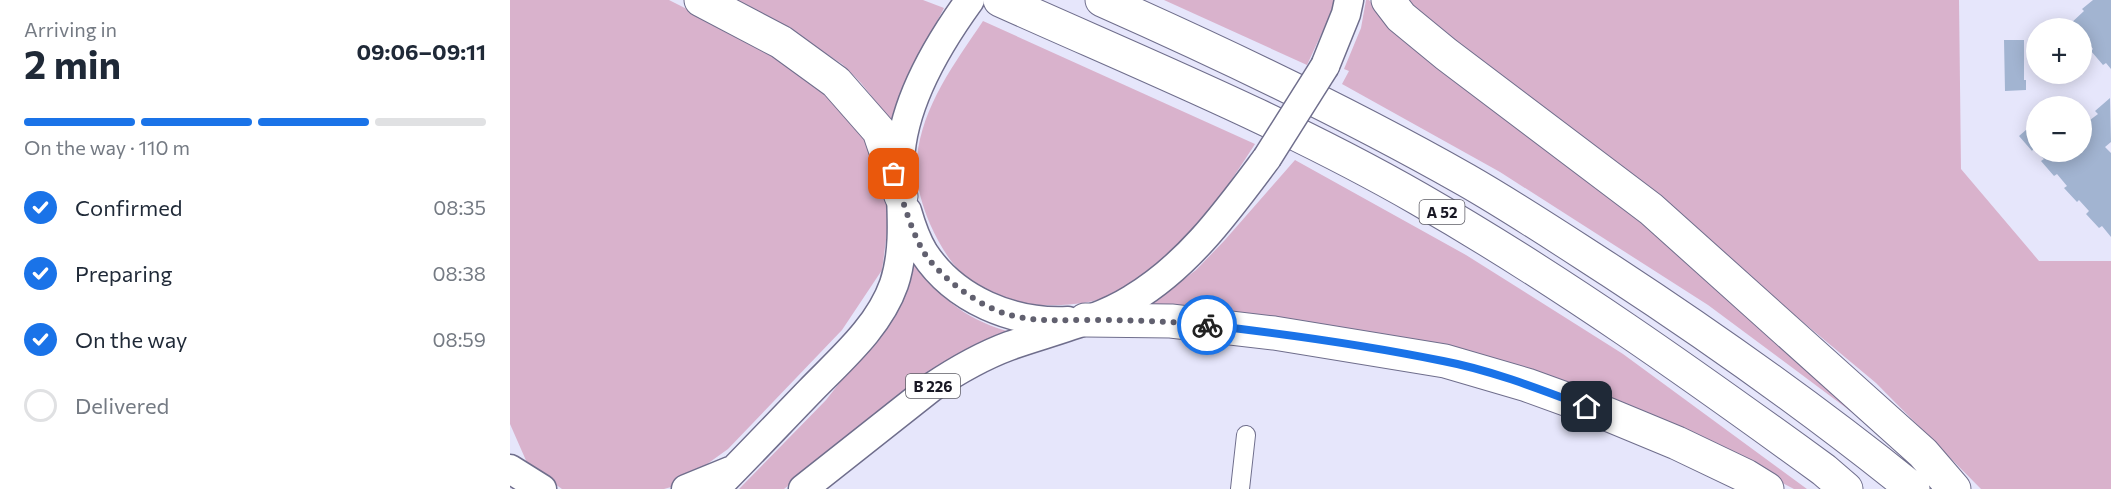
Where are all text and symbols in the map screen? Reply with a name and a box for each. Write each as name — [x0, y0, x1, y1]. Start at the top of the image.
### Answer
text: Arriving in — [24, 17, 117, 41]
map controls — [2026, 18, 2092, 162]
button: + — [2026, 18, 2092, 84]
text: 09:06–09:11 — [356, 38, 486, 65]
text: 2 min — [24, 39, 121, 87]
button: − — [2026, 96, 2092, 162]
text: On the way · 110 m — [24, 135, 190, 159]
pin — [868, 148, 919, 199]
icon: bag — [877, 157, 910, 190]
icon: check — [24, 191, 57, 224]
text: Confirmed — [75, 194, 182, 221]
text: 08:35 — [433, 195, 486, 219]
road number: A 52 — [1420, 200, 1464, 224]
icon: check — [24, 257, 57, 290]
text: Preparing — [75, 260, 172, 287]
text: 08:38 — [433, 261, 486, 285]
courier — [1177, 295, 1237, 355]
icon: bike — [1191, 309, 1224, 342]
icon: check — [24, 323, 57, 356]
text: On the way — [75, 326, 187, 353]
text: 08:59 — [432, 327, 486, 351]
road number: B 226 — [906, 374, 960, 398]
pin — [1561, 381, 1612, 432]
icon: home — [1570, 390, 1603, 423]
text: Delivered — [75, 392, 169, 419]

